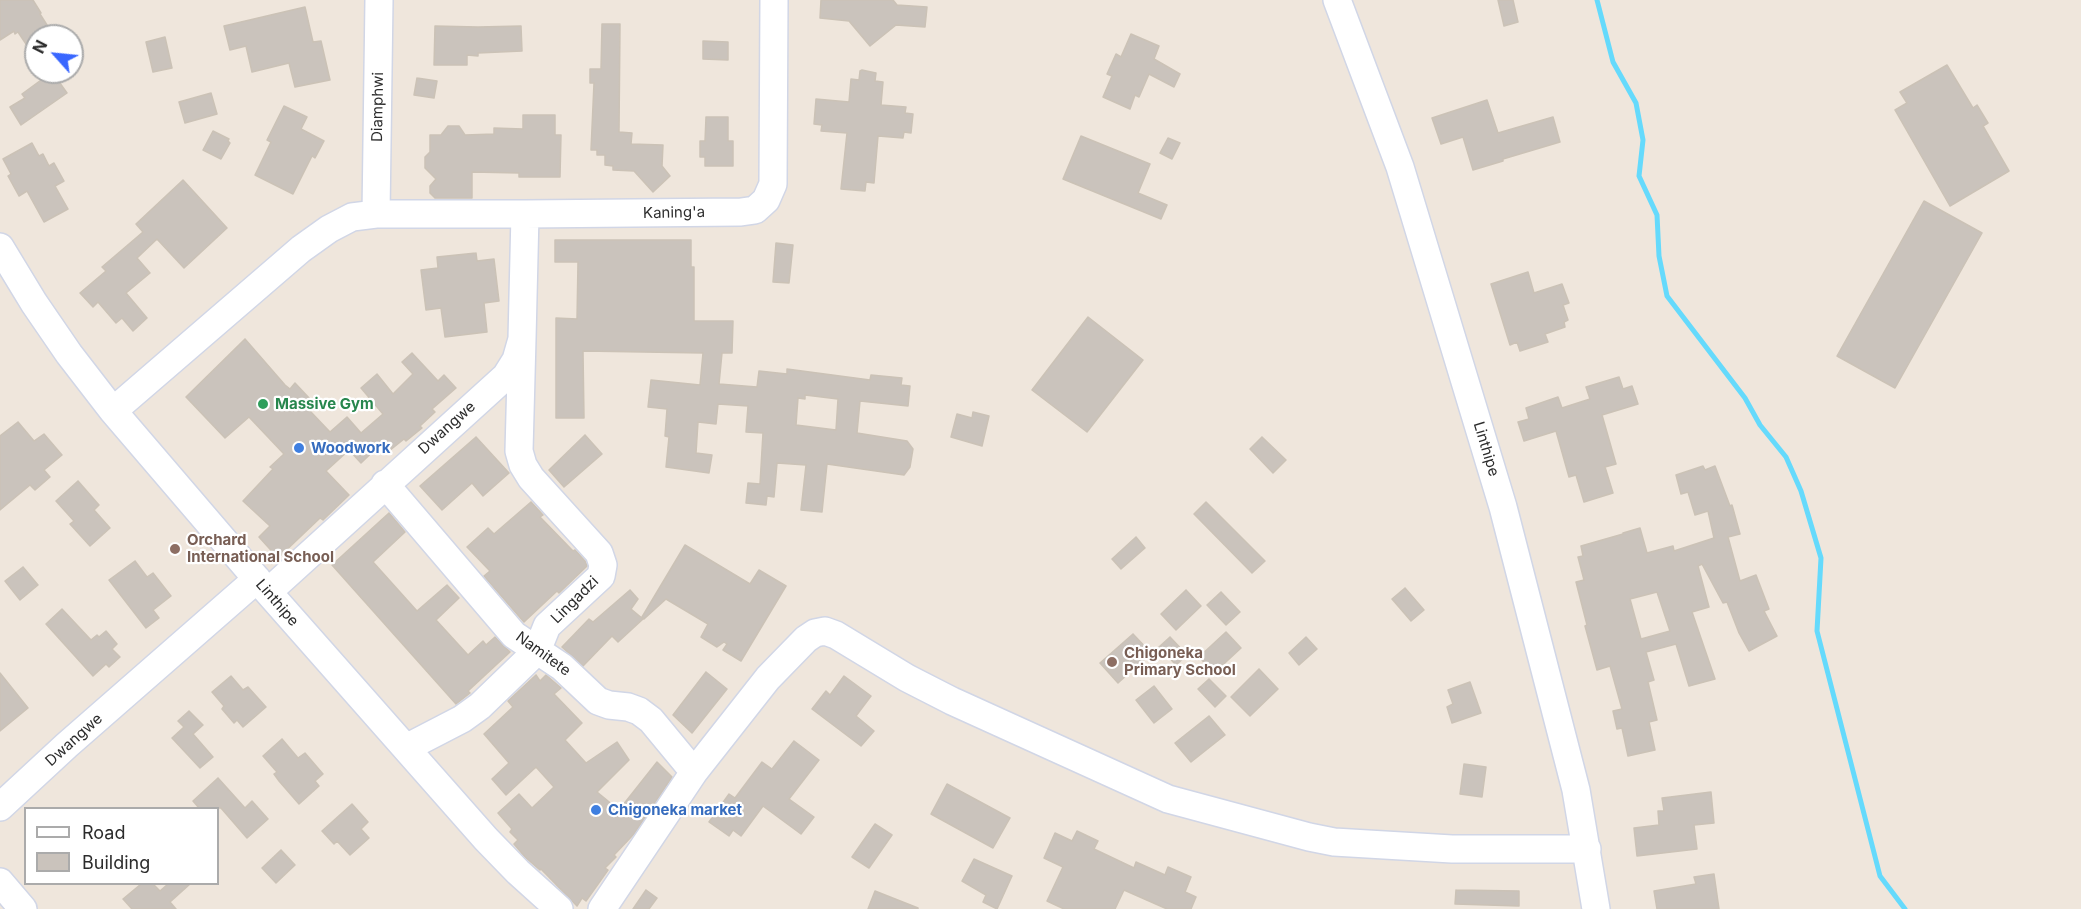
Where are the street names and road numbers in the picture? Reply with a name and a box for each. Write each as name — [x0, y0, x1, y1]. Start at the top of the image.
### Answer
street label: Diamphwi — [368, 72, 388, 142]
street label: Kaning'a — [643, 203, 705, 223]
street label: Dwangwe — [415, 398, 479, 458]
street label: Linthipe — [1469, 419, 1503, 479]
street label: Lingadzi — [548, 573, 602, 627]
street label: Linthipe — [252, 576, 302, 630]
street label: Namitete — [512, 628, 574, 680]
street label: Dwangwe — [42, 710, 106, 770]

